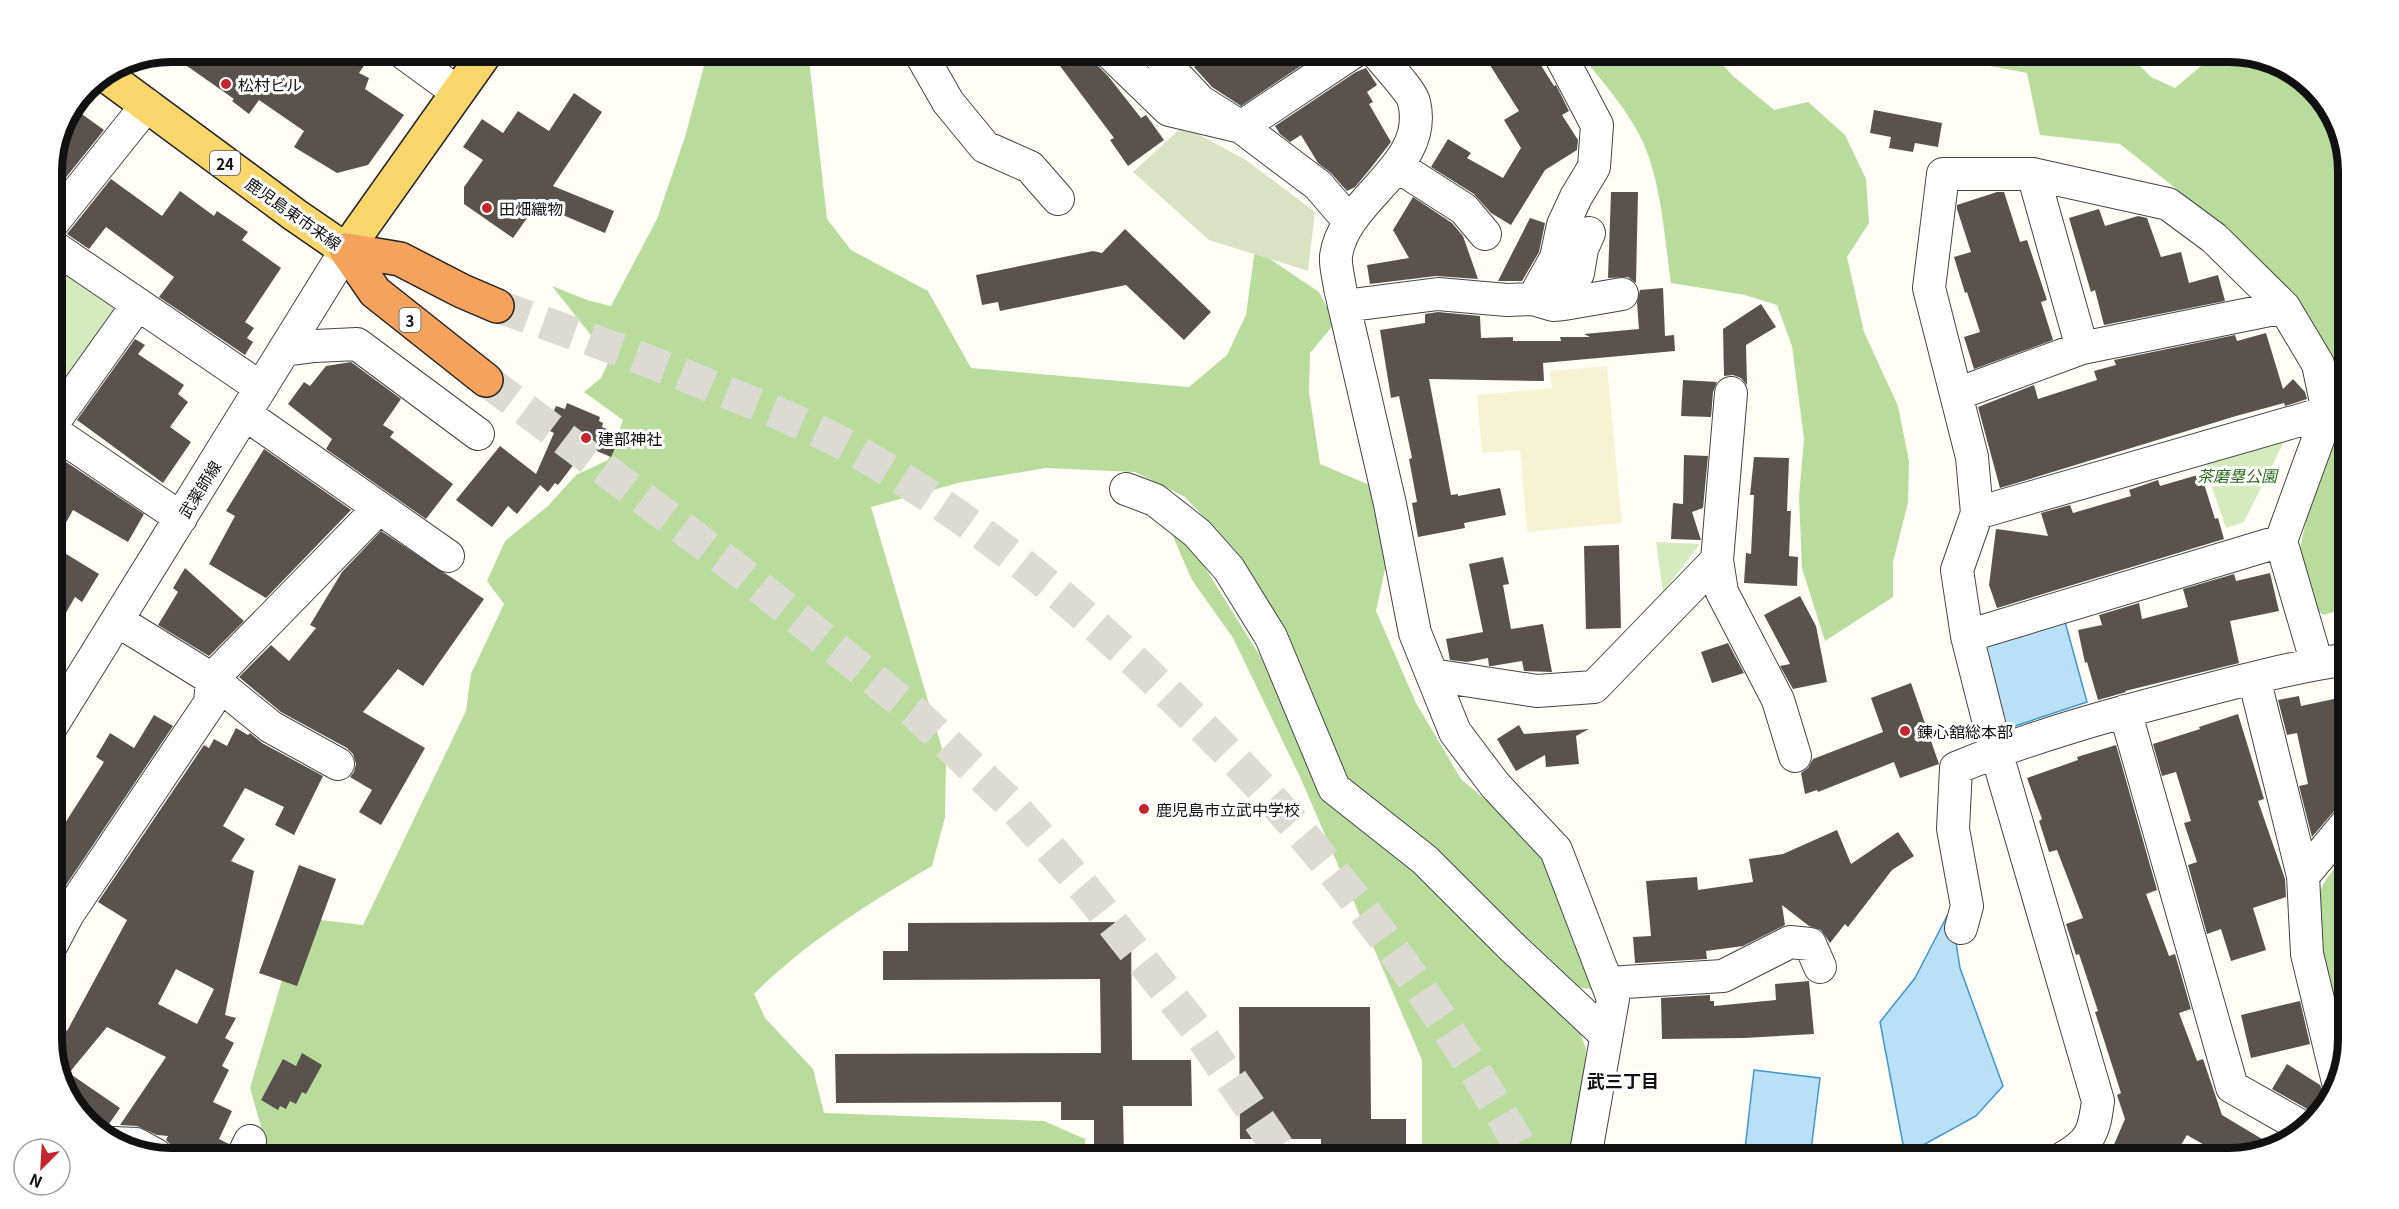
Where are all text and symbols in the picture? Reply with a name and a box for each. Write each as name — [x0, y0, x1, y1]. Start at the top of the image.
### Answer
place label: 松村ビル — [238, 72, 302, 96]
marker: 松村ビル — [219, 77, 233, 91]
road number: 24 — [210, 151, 240, 175]
street label: 鹿児島東市来線 — [241, 171, 347, 255]
place label: 田畑織物 — [499, 196, 563, 220]
marker: 田畑織物 — [480, 201, 494, 215]
road number: 3 — [400, 308, 420, 332]
place label: 建部神社 — [598, 426, 662, 450]
marker: 建部神社 — [579, 431, 593, 445]
street label: 武薬師線 — [172, 455, 226, 523]
park label: 茶磨塁公園 — [2197, 463, 2279, 487]
place label: 錬心舘総本部 — [1917, 719, 2013, 743]
marker: 錬心舘総本部 — [1898, 724, 1912, 738]
place label: 鹿児島市立武中学校 — [1156, 797, 1300, 821]
marker: 鹿児島市立武中学校 — [1137, 802, 1151, 816]
district label: 武三丁目 — [1587, 1067, 1659, 1093]
north arrow — [12, 1137, 72, 1197]
text: N — [25, 1168, 46, 1195]

